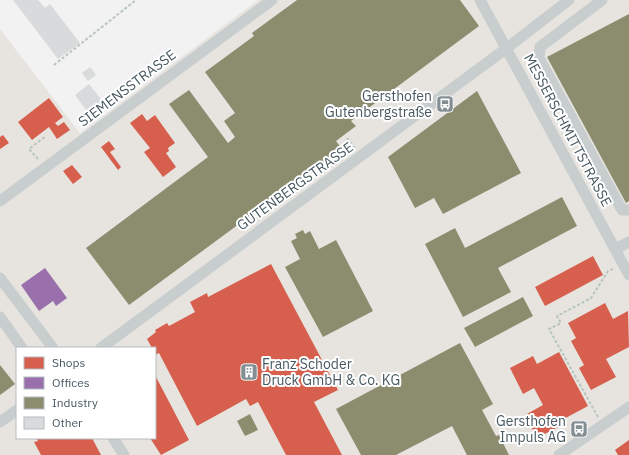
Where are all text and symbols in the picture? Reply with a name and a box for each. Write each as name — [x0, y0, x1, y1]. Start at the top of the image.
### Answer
street label: SIEMENSSTRASSE — [75, 45, 179, 131]
street label: MESSERSCHMITTSTRASSE — [520, 50, 616, 210]
place label: Gersthofen Gutenbergstraße — [325, 87, 432, 121]
bus stop icon: Gersthofen Gutenbergstraße — [435, 94, 455, 114]
street label: GUTENBERGSTRASSE — [233, 138, 357, 234]
legend — [16, 347, 156, 439]
text: Shops — [52, 355, 85, 370]
place label: Franz Schoder Druck GmbH & Co. KG — [262, 355, 400, 389]
building icon: Franz Schoder Druck GmbH & Co. KG — [239, 362, 259, 382]
text: Offices — [52, 375, 90, 390]
text: Industry — [52, 395, 98, 410]
place label: Gersthofen Impuls AG — [496, 412, 566, 446]
text: Other — [52, 415, 83, 430]
bus stop icon: Gersthofen Impuls AG — [569, 419, 589, 439]

